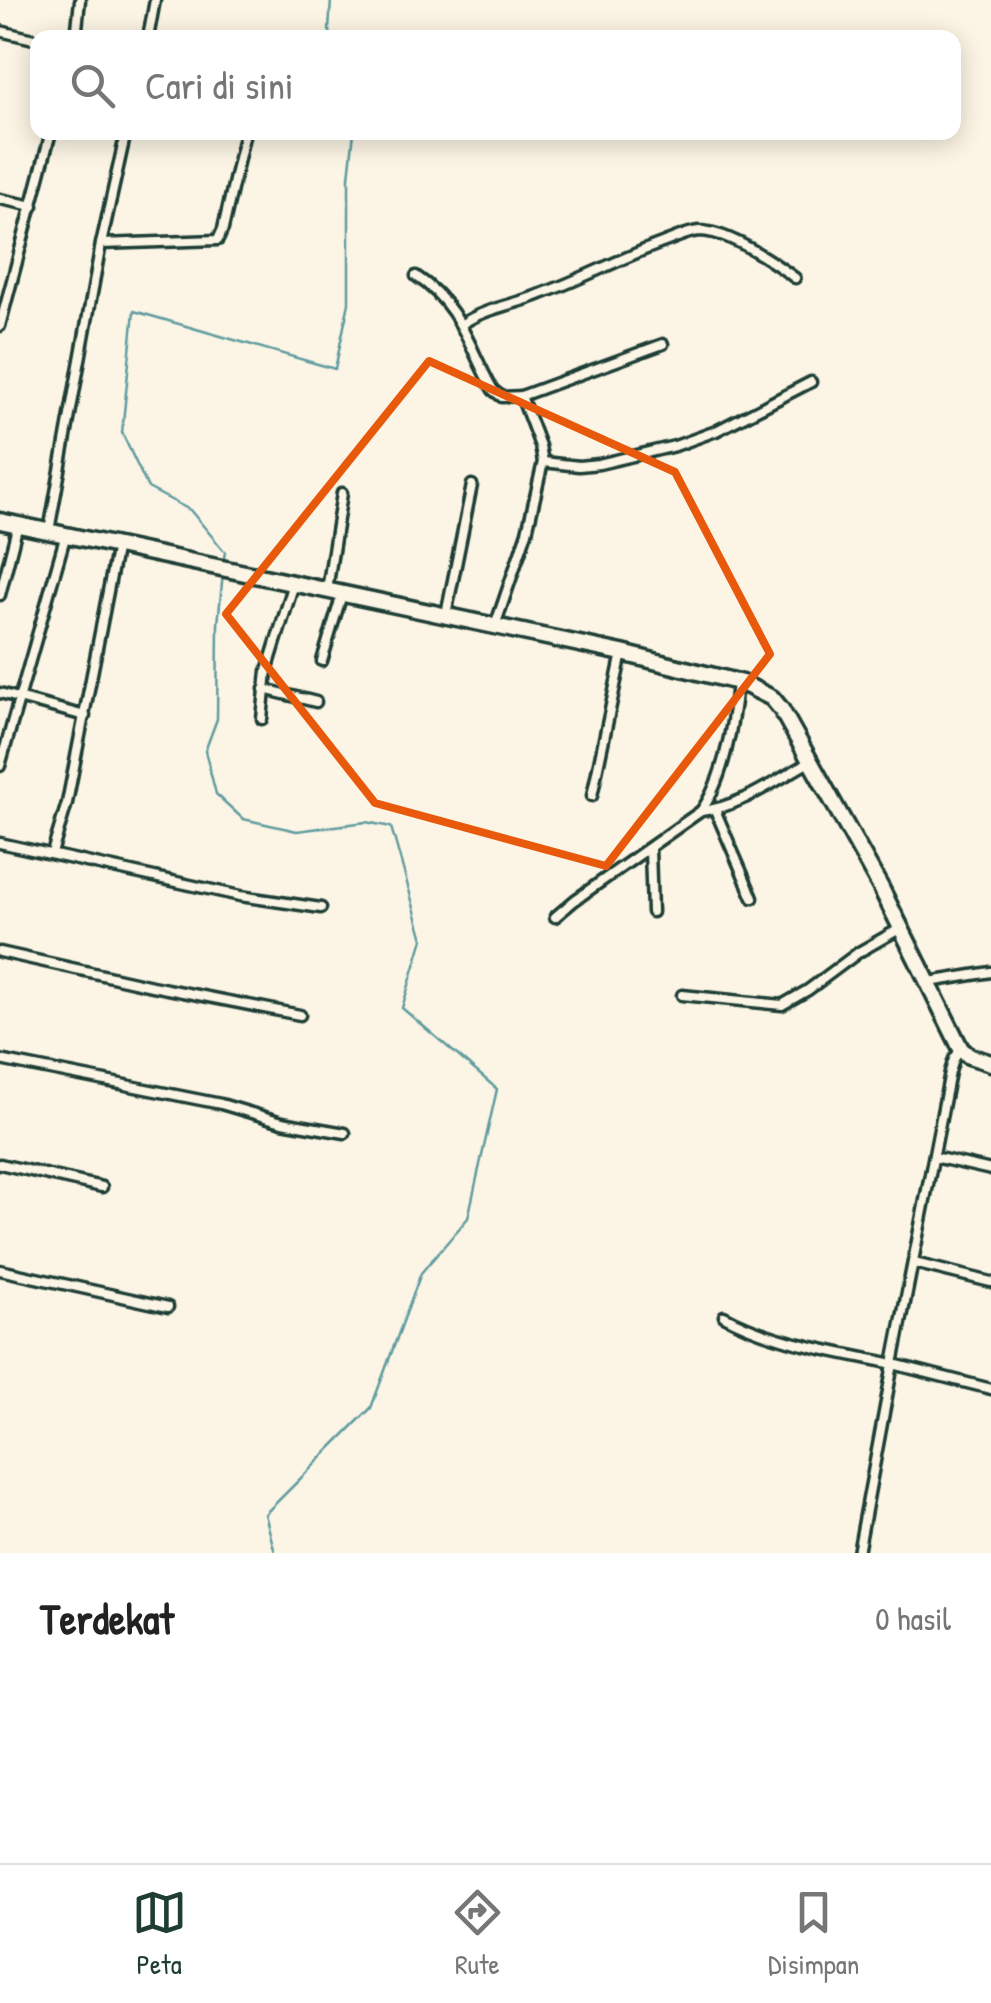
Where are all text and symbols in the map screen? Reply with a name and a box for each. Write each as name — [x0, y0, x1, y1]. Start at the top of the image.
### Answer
search box — [30, 30, 961, 140]
icon: search — [65, 58, 120, 113]
text: Cari di sini — [145, 59, 294, 111]
text: Terdekat — [40, 1590, 174, 1647]
text: 0 hasil — [875, 1597, 951, 1640]
tab: Peta — [132, 1885, 187, 1983]
tab: Rute — [450, 1885, 505, 1983]
tab: Disimpan — [768, 1885, 859, 1983]

